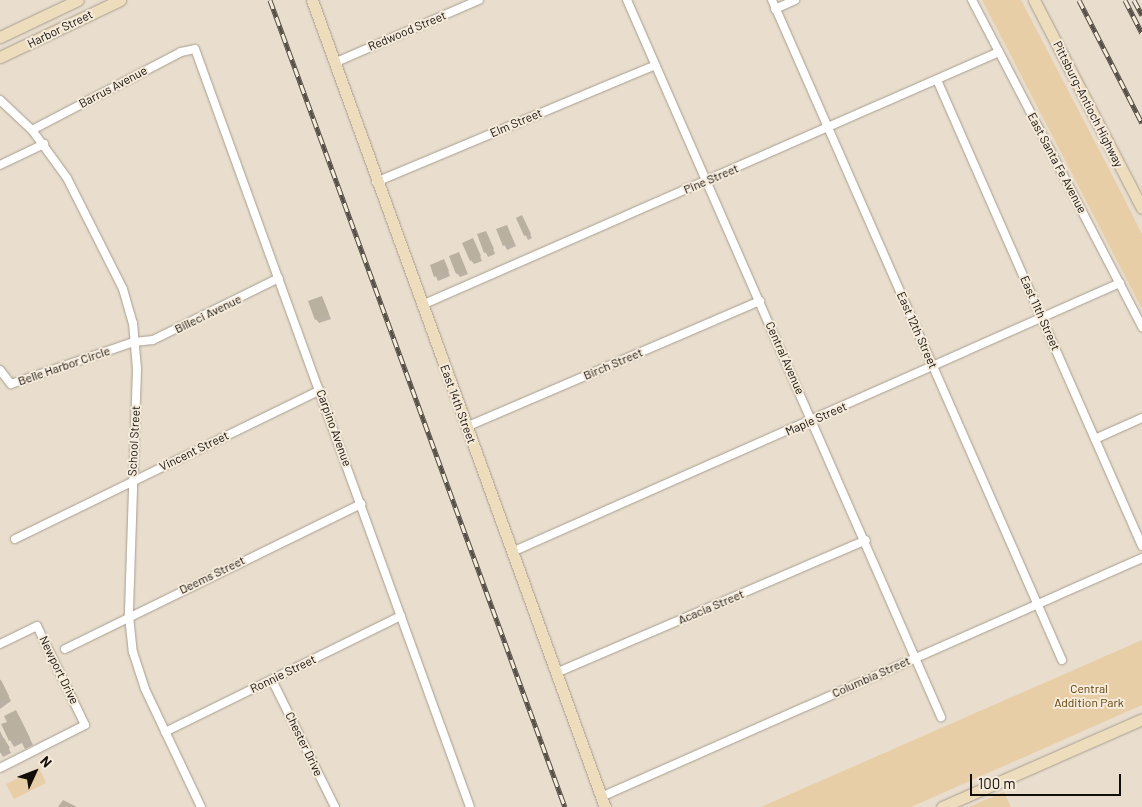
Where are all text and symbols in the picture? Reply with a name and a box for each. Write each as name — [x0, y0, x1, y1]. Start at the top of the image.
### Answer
street label: Harbor Street — [25, 7, 95, 51]
street label: Redwood Street — [366, 8, 448, 54]
street label: Pittsburg-Antioch Highway — [1050, 39, 1126, 169]
street label: Barrus Avenue — [76, 63, 150, 111]
street label: Elm Street — [488, 106, 544, 140]
street label: East Santa Fe Avenue — [1024, 110, 1090, 216]
street label: Pine Street — [681, 161, 741, 197]
street label: East 11th Street — [1017, 273, 1063, 353]
street label: East 12th Street — [894, 289, 940, 371]
street label: Billeci Avenue — [172, 292, 244, 336]
street label: Central Avenue — [763, 319, 807, 397]
street label: Belle Harbor Circle — [16, 343, 112, 389]
street label: Birch Street — [581, 345, 645, 383]
street label: East 14th Street — [437, 363, 479, 445]
street label: Carpino Avenue — [313, 388, 355, 468]
street label: Maple Street — [783, 399, 849, 439]
street label: School Street — [125, 405, 143, 477]
street label: Vincent Street — [157, 428, 231, 474]
street label: Deems Street — [177, 553, 247, 597]
street label: Acacia Street — [676, 587, 746, 627]
street label: Newport Drive — [36, 634, 82, 706]
street label: Ronnie Street — [248, 652, 318, 696]
street label: Columbia Street — [830, 653, 912, 701]
park label: Central Addition Park — [1054, 682, 1124, 710]
street label: Chester Drive — [282, 709, 326, 779]
north arrow — [10, 747, 60, 797]
text: N — [37, 752, 56, 771]
scale bar — [972, 764, 1123, 796]
text: 100 m — [978, 774, 1016, 792]

